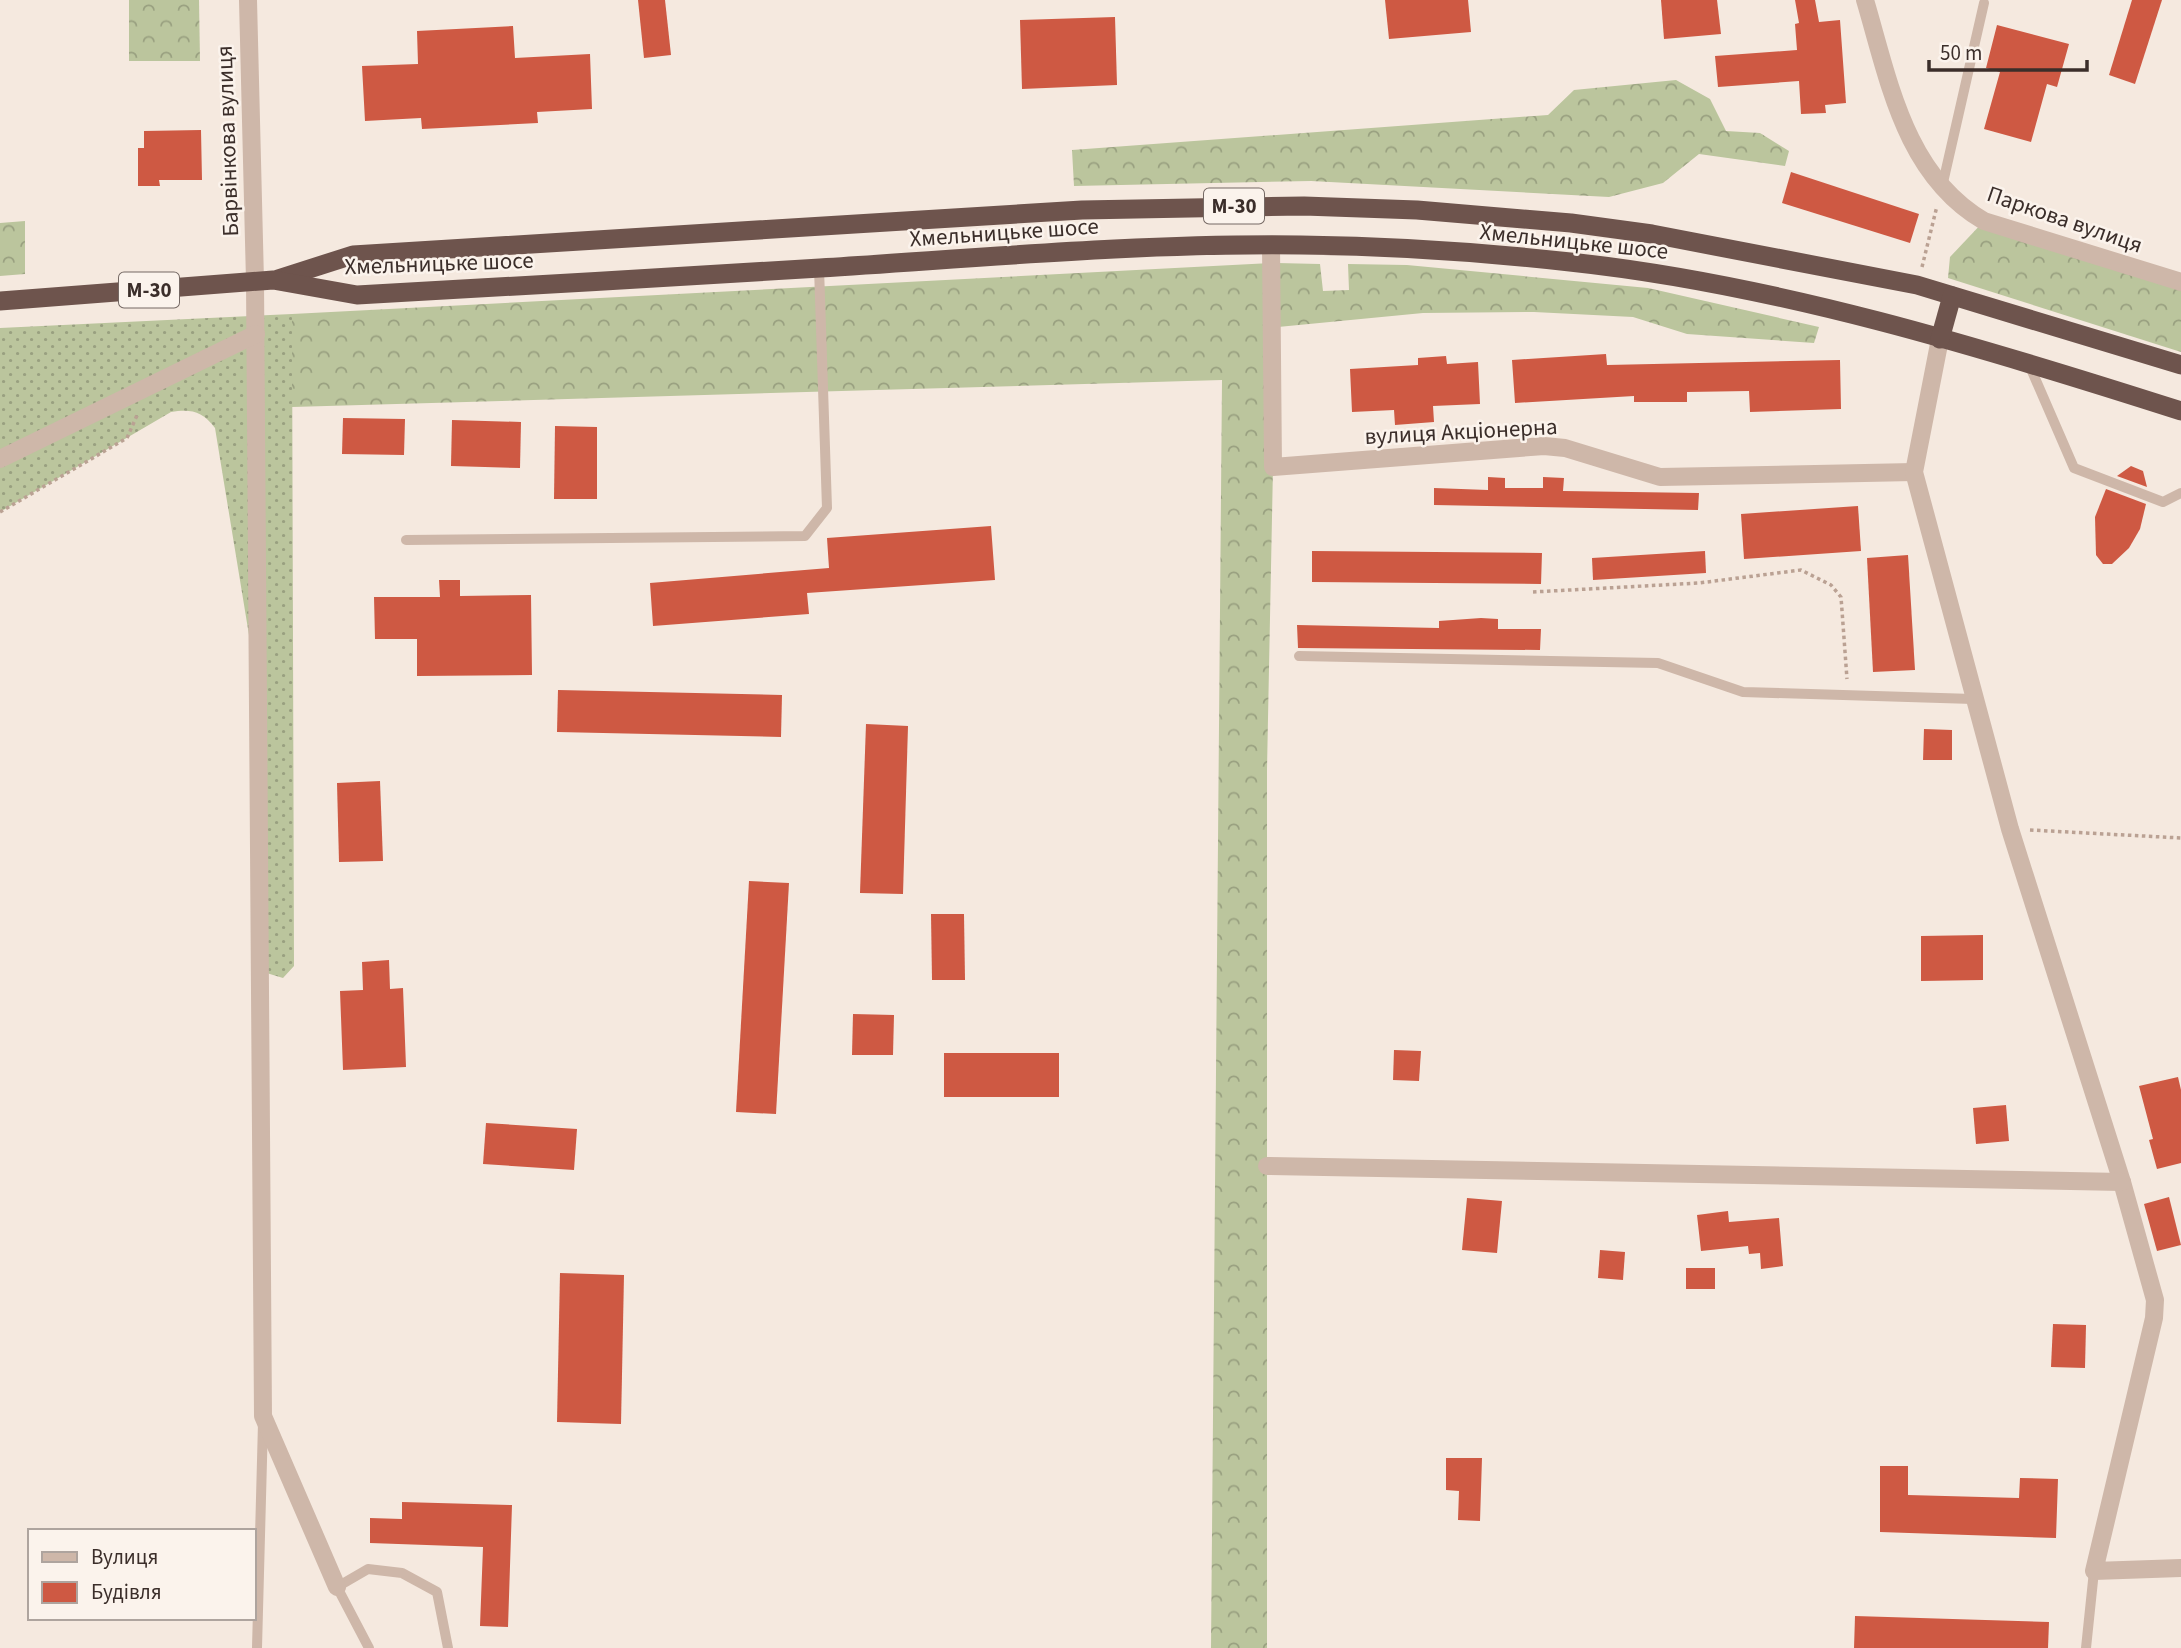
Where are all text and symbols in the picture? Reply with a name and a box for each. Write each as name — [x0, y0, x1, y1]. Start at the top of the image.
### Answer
scale bar — [1929, 28, 2086, 72]
text: 50 m — [1940, 38, 1982, 68]
street label: Барвінкова вулиця — [208, 45, 247, 237]
street label: Паркова вулиця — [1983, 177, 2147, 262]
road number: М-30 — [1204, 188, 1264, 224]
street label: Хмельницьке шосе — [908, 209, 1100, 256]
street label: Хмельницьке шосе — [1478, 215, 1670, 268]
street label: Хмельницьке шосе — [344, 244, 534, 283]
road number: М-30 — [119, 272, 179, 308]
street label: вулиця Акціонерна — [1364, 410, 1558, 453]
legend — [28, 1529, 256, 1620]
text: Вулиця — [91, 1542, 158, 1572]
text: Будівля — [91, 1577, 162, 1607]

